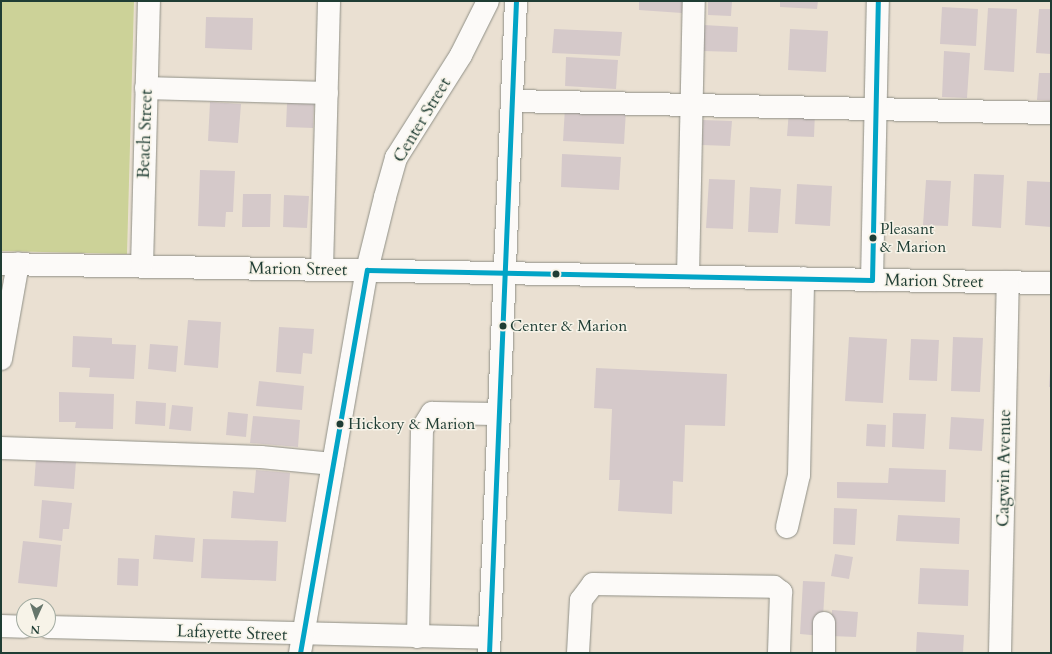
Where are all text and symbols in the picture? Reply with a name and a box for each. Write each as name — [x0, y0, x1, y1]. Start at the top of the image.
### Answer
street label: Center Street — [389, 74, 455, 166]
street label: Beach Street — [133, 89, 157, 179]
place label: Pleasant & Marion — [880, 219, 946, 257]
marker: Pleasant & Marion — [868, 233, 878, 243]
street label: Marion Street — [249, 258, 347, 280]
unlabelled marker — [551, 269, 561, 279]
street label: Marion Street — [885, 270, 983, 292]
place label: Center & Marion — [510, 316, 627, 336]
marker: Center & Marion — [498, 321, 508, 331]
street label: Cagwin Avenue — [993, 409, 1015, 527]
place label: Hickory & Marion — [348, 414, 475, 434]
marker: Hickory & Marion — [335, 419, 345, 429]
north arrow — [16, 598, 56, 638]
street label: Lafayette Street — [176, 621, 288, 645]
text: N — [30, 622, 41, 637]

